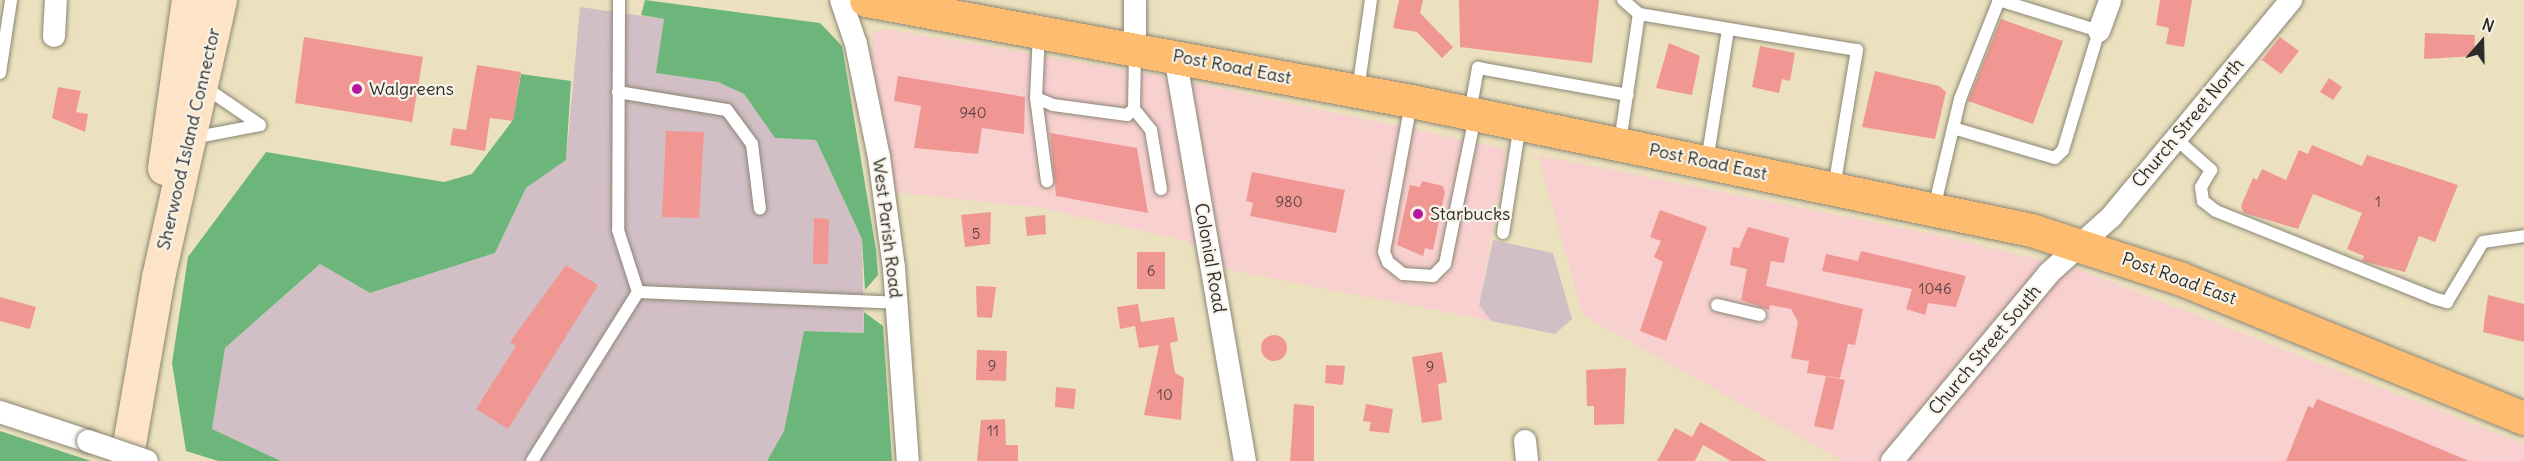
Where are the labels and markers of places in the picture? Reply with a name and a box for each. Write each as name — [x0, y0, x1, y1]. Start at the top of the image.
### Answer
place label: Walgreens — [369, 78, 454, 100]
marker: Walgreens — [350, 82, 364, 96]
place label: Starbucks — [1430, 203, 1510, 225]
marker: Starbucks — [1411, 207, 1425, 221]

